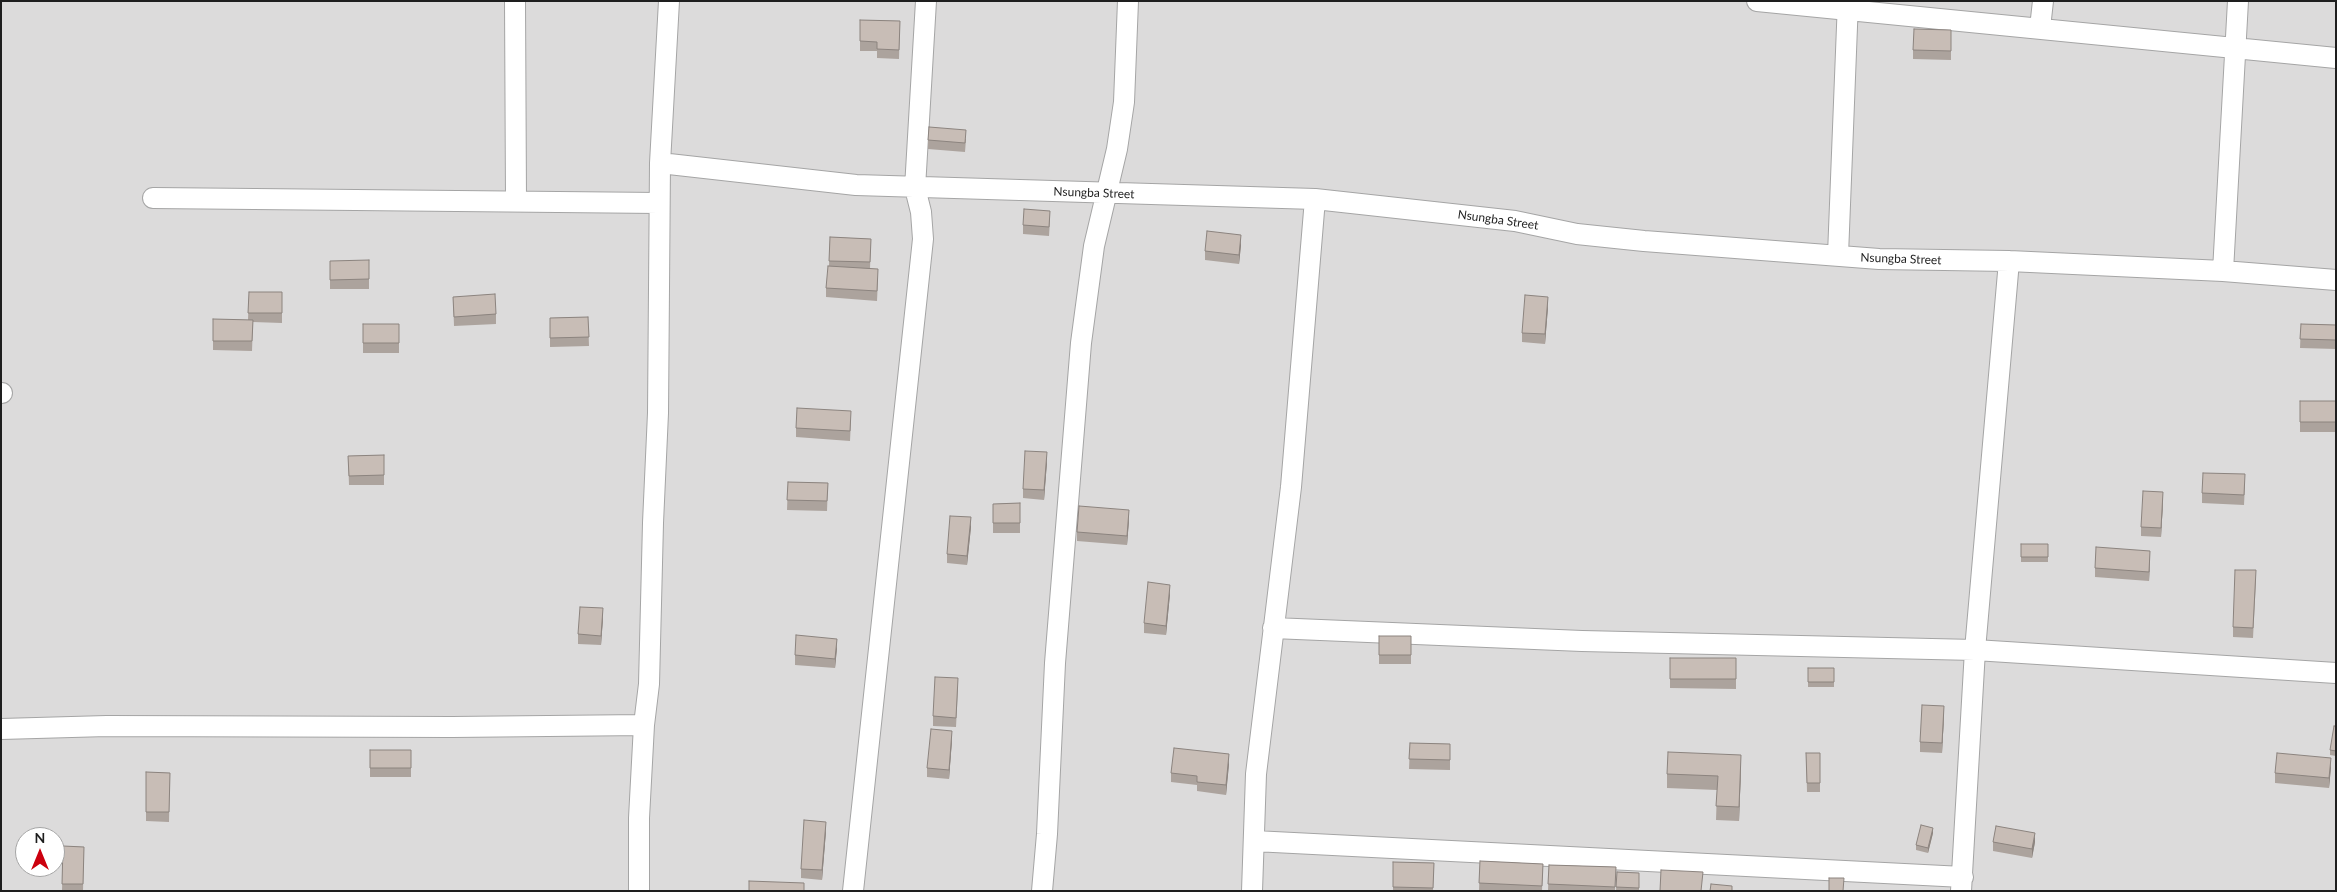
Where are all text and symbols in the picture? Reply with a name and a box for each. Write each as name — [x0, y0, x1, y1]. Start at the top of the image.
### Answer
street label: Nsungba Street — [1053, 184, 1135, 202]
street label: Nsungba Street — [1457, 207, 1539, 233]
street label: Nsungba Street — [1860, 250, 1942, 268]
north arrow — [15, 827, 65, 877]
text: N — [35, 829, 45, 846]

